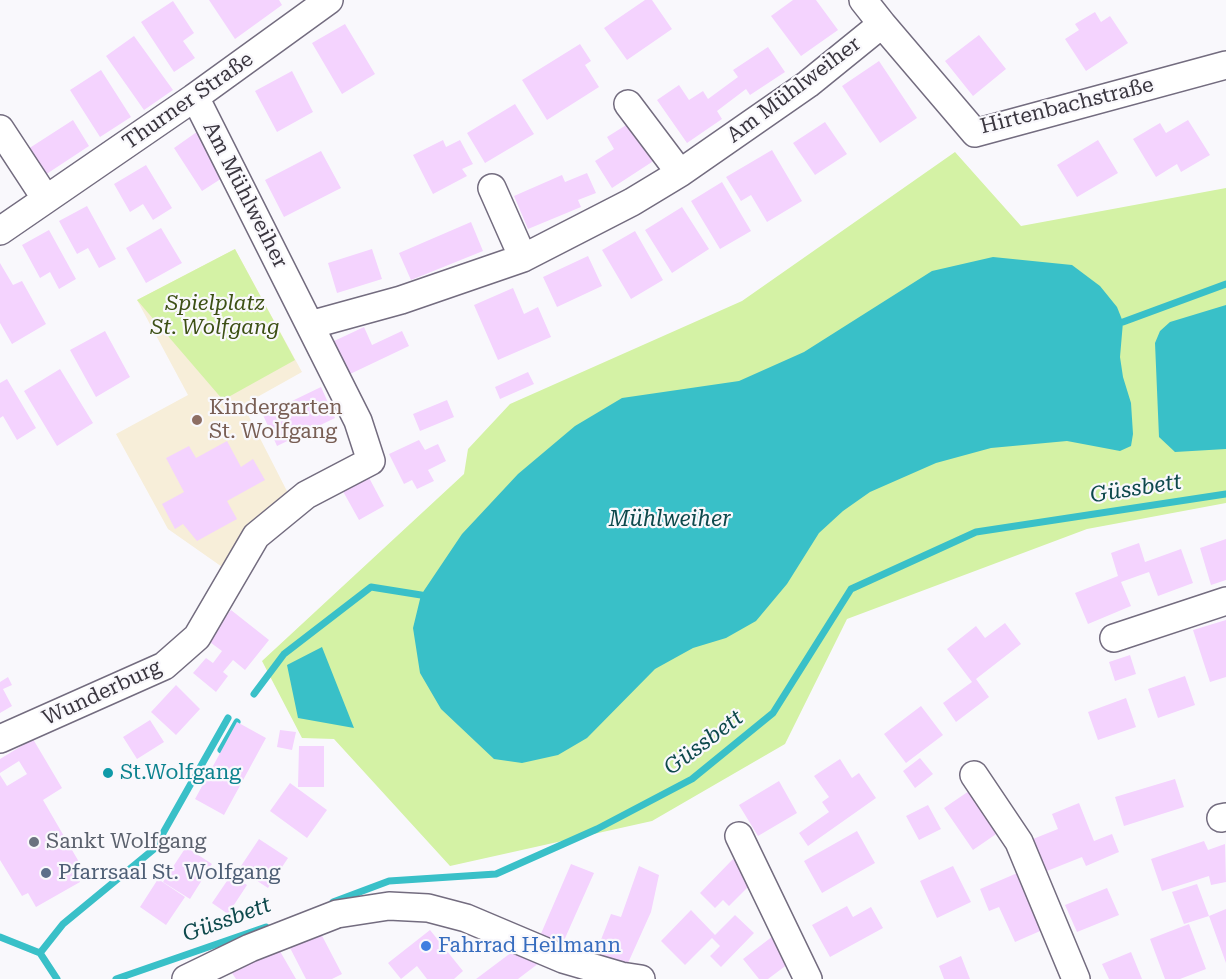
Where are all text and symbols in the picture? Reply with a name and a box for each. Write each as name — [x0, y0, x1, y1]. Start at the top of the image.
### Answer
street label: Am Mühlweiher — [722, 32, 866, 148]
street label: Thurner Straße — [118, 47, 258, 155]
street label: Hirtenbachstraße — [978, 72, 1156, 140]
street label: Am Mühlweiher — [197, 118, 293, 272]
park label: Spielplatz St. Wolfgang — [150, 291, 280, 341]
place label: Kindergarten St. Wolfgang — [209, 395, 342, 445]
marker: Kindergarten St. Wolfgang — [190, 413, 204, 427]
water label: Güssbett — [1088, 469, 1184, 509]
water label: Mühlweiher — [609, 507, 731, 533]
street label: Wunderburg — [39, 655, 165, 731]
water label: Güssbett — [659, 705, 749, 781]
place label: St.Wolfgang — [120, 760, 241, 786]
marker: St.Wolfgang — [101, 766, 115, 780]
place label: Sankt Wolfgang — [46, 829, 206, 855]
marker: Sankt Wolfgang — [27, 835, 41, 849]
place label: Pfarrsaal St. Wolfgang — [58, 860, 280, 886]
marker: Pfarrsaal St. Wolfgang — [39, 866, 53, 880]
water label: Güssbett — [179, 892, 275, 948]
place label: Fahrrad Heilmann — [438, 933, 621, 959]
marker: Fahrrad Heilmann — [419, 939, 433, 953]

